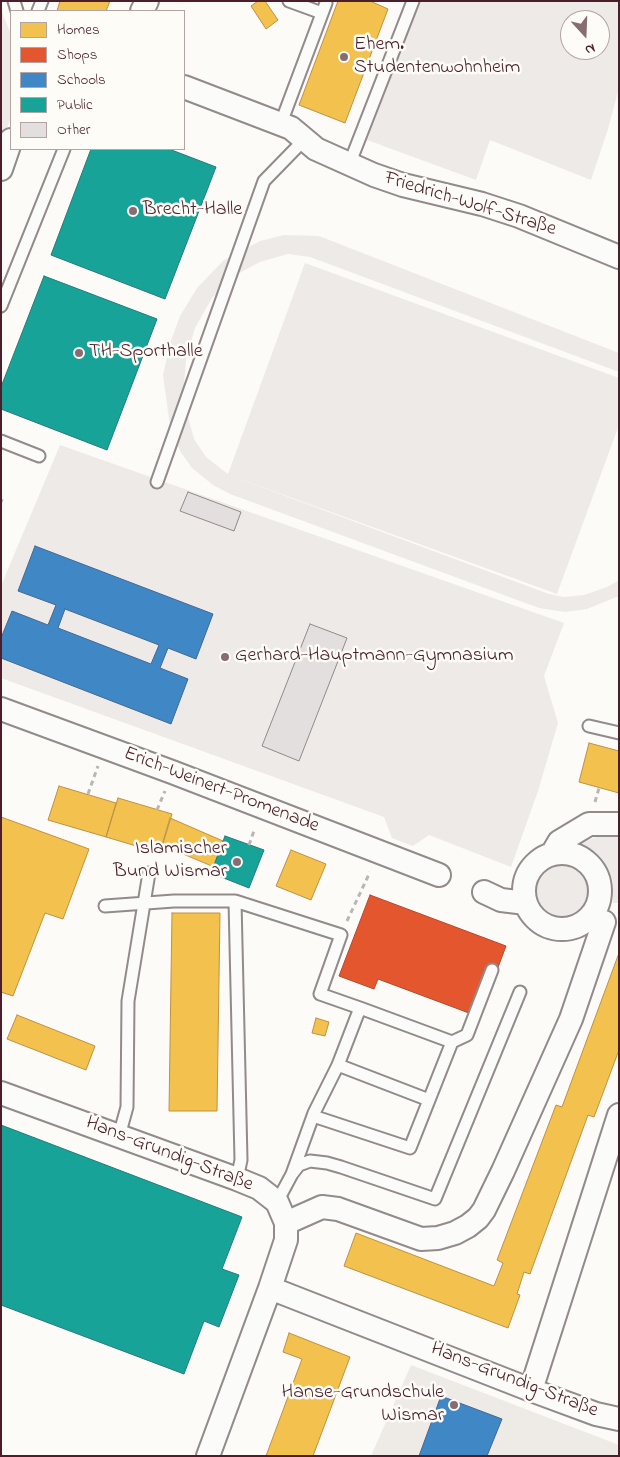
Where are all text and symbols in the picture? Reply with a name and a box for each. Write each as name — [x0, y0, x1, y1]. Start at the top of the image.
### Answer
legend — [10, 10, 185, 150]
north arrow — [560, 10, 610, 60]
text: Homes — [57, 19, 100, 41]
place label: Ehem. Studentenwohnheim — [354, 34, 520, 81]
text: N — [582, 37, 598, 60]
text: Shops — [57, 44, 97, 66]
marker: Ehem. Studentenwohnheim — [338, 51, 350, 63]
text: Schools — [57, 69, 106, 91]
text: Public — [57, 94, 93, 116]
text: Other — [57, 119, 90, 141]
street label: Friedrich-Wolf-Straße — [381, 167, 559, 243]
place label: Brecht-Halle — [143, 199, 242, 223]
marker: Brecht-Halle — [127, 205, 139, 217]
place label: TH-Sporthalle — [89, 341, 203, 365]
marker: TH-Sporthalle — [73, 347, 85, 359]
place label: Gerhard-Hauptmann-Gymnasium — [235, 645, 513, 669]
marker: Gerhard-Hauptmann-Gymnasium — [219, 651, 231, 663]
street label: Erich-Weinert-Promenade — [120, 743, 322, 839]
place label: Islamischer Bund Wismar — [113, 838, 227, 885]
marker: Islamischer Bund Wismar — [231, 856, 243, 868]
street label: Hans-Grundig-Straße — [82, 1112, 256, 1198]
street label: Hans-Grundig-Straße — [427, 1338, 601, 1424]
place label: Hanse-Grundschule Wismar — [282, 1382, 444, 1429]
marker: Hanse-Grundschule Wismar — [448, 1399, 460, 1411]

